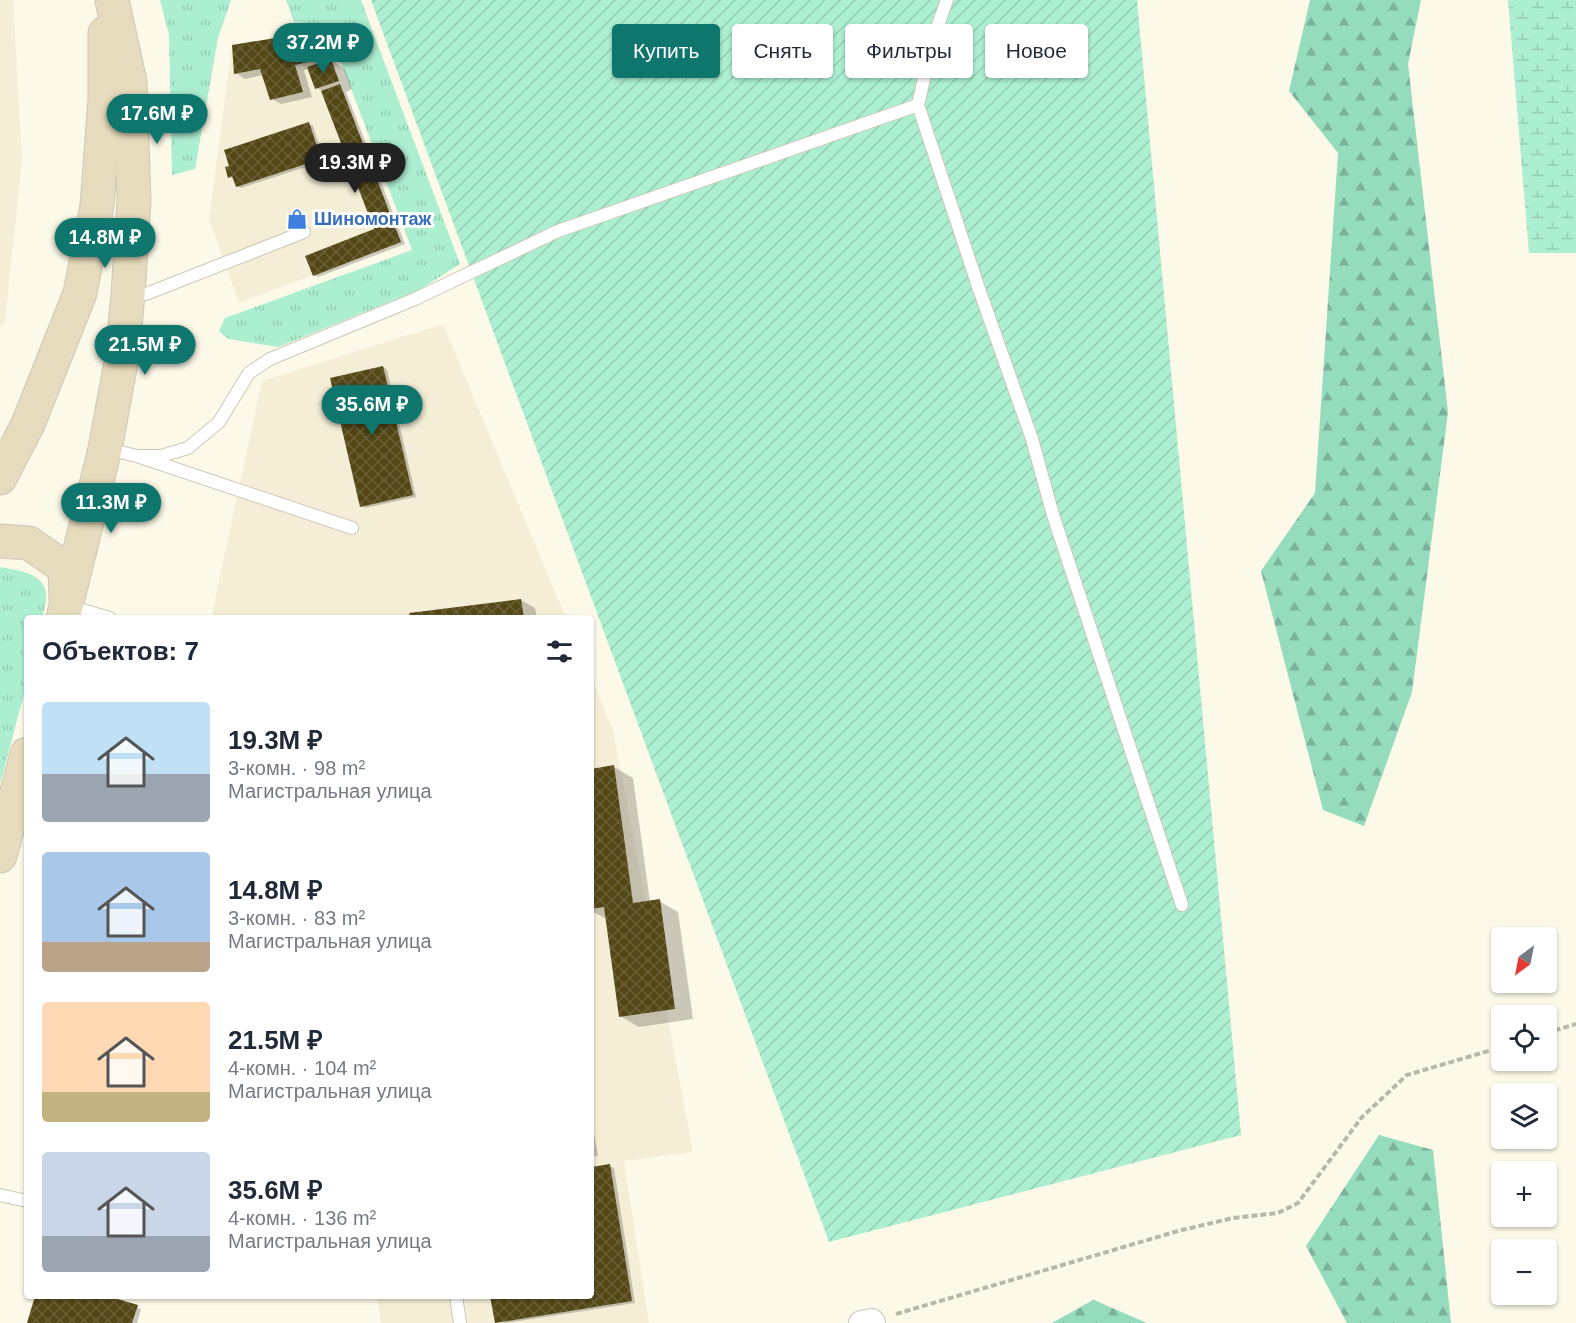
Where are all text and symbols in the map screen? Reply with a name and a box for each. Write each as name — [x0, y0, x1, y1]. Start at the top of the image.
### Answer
pin: 37.2M ₽ — [268, 23, 378, 74]
chip: Купить — [612, 24, 720, 78]
chip: Снять — [732, 24, 833, 78]
chip: Фильтры — [845, 24, 973, 78]
chip: Новое — [985, 24, 1088, 78]
text: 37.2M ₽ — [287, 31, 359, 53]
pin: 17.6M ₽ — [102, 94, 212, 145]
text: 17.6M ₽ — [121, 102, 193, 124]
pin: 19.3M ₽ — [300, 143, 410, 194]
text: 19.3M ₽ — [319, 151, 391, 173]
shop icon: Шиномонтаж — [285, 207, 309, 231]
place label: Шиномонтаж — [314, 209, 432, 229]
pin: 14.8M ₽ — [50, 218, 160, 269]
text: 14.8M ₽ — [69, 226, 141, 248]
pin: 21.5M ₽ — [90, 325, 200, 376]
text: 21.5M ₽ — [109, 333, 181, 355]
pin: 35.6M ₽ — [317, 385, 427, 436]
text: 35.6M ₽ — [336, 393, 408, 415]
pin: 11.3M ₽ — [56, 483, 166, 534]
text: 11.3M ₽ — [75, 491, 147, 513]
icon: filters — [543, 635, 576, 668]
text: Объектов: 7 — [42, 636, 199, 666]
text: 19.3M ₽ — [228, 725, 323, 755]
icon: home — [90, 726, 162, 798]
text: 3-комн. · 98 m² — [228, 757, 365, 779]
text: Магистральная улица — [228, 780, 432, 802]
text: 14.8M ₽ — [228, 875, 323, 905]
icon: home — [90, 876, 162, 948]
text: 3-комн. · 83 m² — [228, 907, 365, 929]
north arrow — [1491, 927, 1557, 993]
map controls — [1491, 927, 1557, 1305]
text: Магистральная улица — [228, 930, 432, 952]
button: locate — [1491, 1005, 1557, 1071]
text: 21.5M ₽ — [228, 1025, 323, 1055]
icon: home — [90, 1026, 162, 1098]
text: 4-комн. · 104 m² — [228, 1057, 376, 1079]
text: Магистральная улица — [228, 1080, 432, 1102]
button: layers — [1491, 1083, 1557, 1149]
button: + — [1491, 1161, 1557, 1227]
text: 35.6M ₽ — [228, 1175, 323, 1205]
icon: home — [90, 1176, 162, 1248]
text: 4-комн. · 136 m² — [228, 1207, 376, 1229]
text: Магистральная улица — [228, 1230, 432, 1252]
button: − — [1491, 1239, 1557, 1305]

